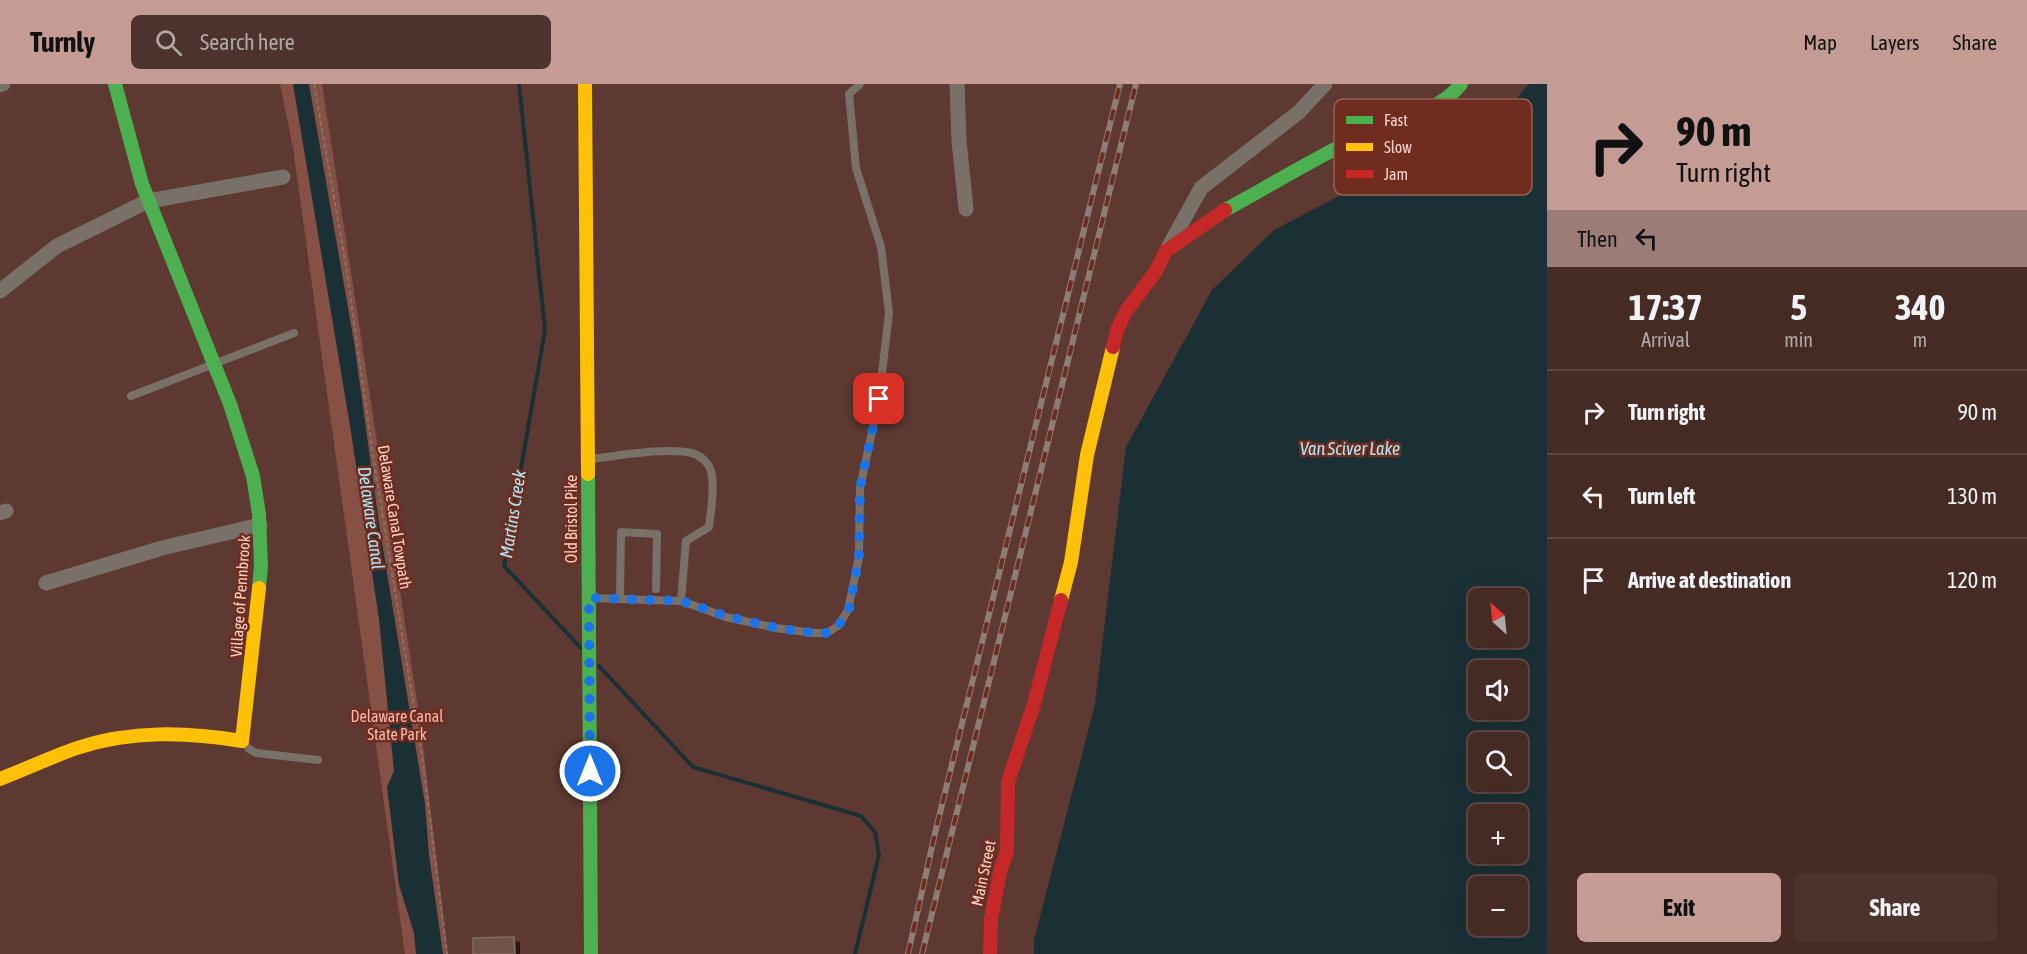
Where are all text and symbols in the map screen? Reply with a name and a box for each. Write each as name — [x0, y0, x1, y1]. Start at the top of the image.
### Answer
search box — [131, 15, 551, 69]
text: Turnly — [30, 26, 95, 58]
icon: search — [152, 26, 185, 59]
text: Search here — [200, 29, 295, 55]
text: Map — [1803, 30, 1837, 54]
text: Layers — [1870, 30, 1920, 54]
text: Share — [1953, 30, 1997, 54]
legend — [1334, 99, 1532, 195]
text: 90 m — [1676, 107, 1751, 155]
icon: right — [1577, 108, 1655, 186]
text: Fast — [1384, 111, 1408, 129]
text: Slow — [1384, 138, 1412, 156]
text: Turn right — [1676, 157, 1771, 188]
text: Jam — [1384, 165, 1408, 183]
icon: left — [1630, 222, 1663, 255]
text: Then — [1577, 226, 1618, 252]
text: 17:37 — [1629, 286, 1703, 328]
text: 5 — [1790, 286, 1807, 328]
text: 340 — [1895, 286, 1945, 328]
text: Arrival — [1641, 328, 1690, 351]
text: min — [1784, 328, 1813, 351]
text: m — [1913, 328, 1927, 351]
pin — [853, 373, 904, 424]
icon: arrive — [862, 382, 895, 415]
icon: right — [1577, 396, 1610, 429]
text: Turn right — [1628, 399, 1705, 425]
text: 90 m — [1957, 399, 1997, 425]
water label: Van Sciver Lake — [1300, 438, 1400, 459]
street label: Delaware Canal Towpath — [374, 444, 415, 590]
water label: Delaware Canal — [354, 465, 389, 571]
water label: Martins Creek — [495, 467, 530, 560]
street label: Old Bristol Pike — [562, 475, 580, 563]
icon: left — [1577, 480, 1610, 513]
text: Turn left — [1628, 483, 1695, 509]
text: 130 m — [1947, 483, 1997, 509]
street label: Village of Pennbrook — [227, 534, 254, 658]
icon: arrive — [1577, 564, 1610, 597]
text: Arrive at destination — [1628, 567, 1791, 593]
text: 120 m — [1947, 567, 1997, 593]
north arrow — [1468, 588, 1528, 648]
map controls — [1468, 588, 1528, 936]
button: sound — [1468, 660, 1528, 720]
park label: Delaware Canal State Park — [351, 707, 444, 743]
button: search — [1468, 732, 1528, 792]
position arrow — [558, 739, 622, 803]
button: + — [1468, 804, 1528, 864]
street label: Main Street — [967, 838, 999, 908]
button: Exit — [1577, 873, 1781, 942]
button: Share — [1793, 873, 1997, 942]
button: − — [1468, 876, 1528, 936]

